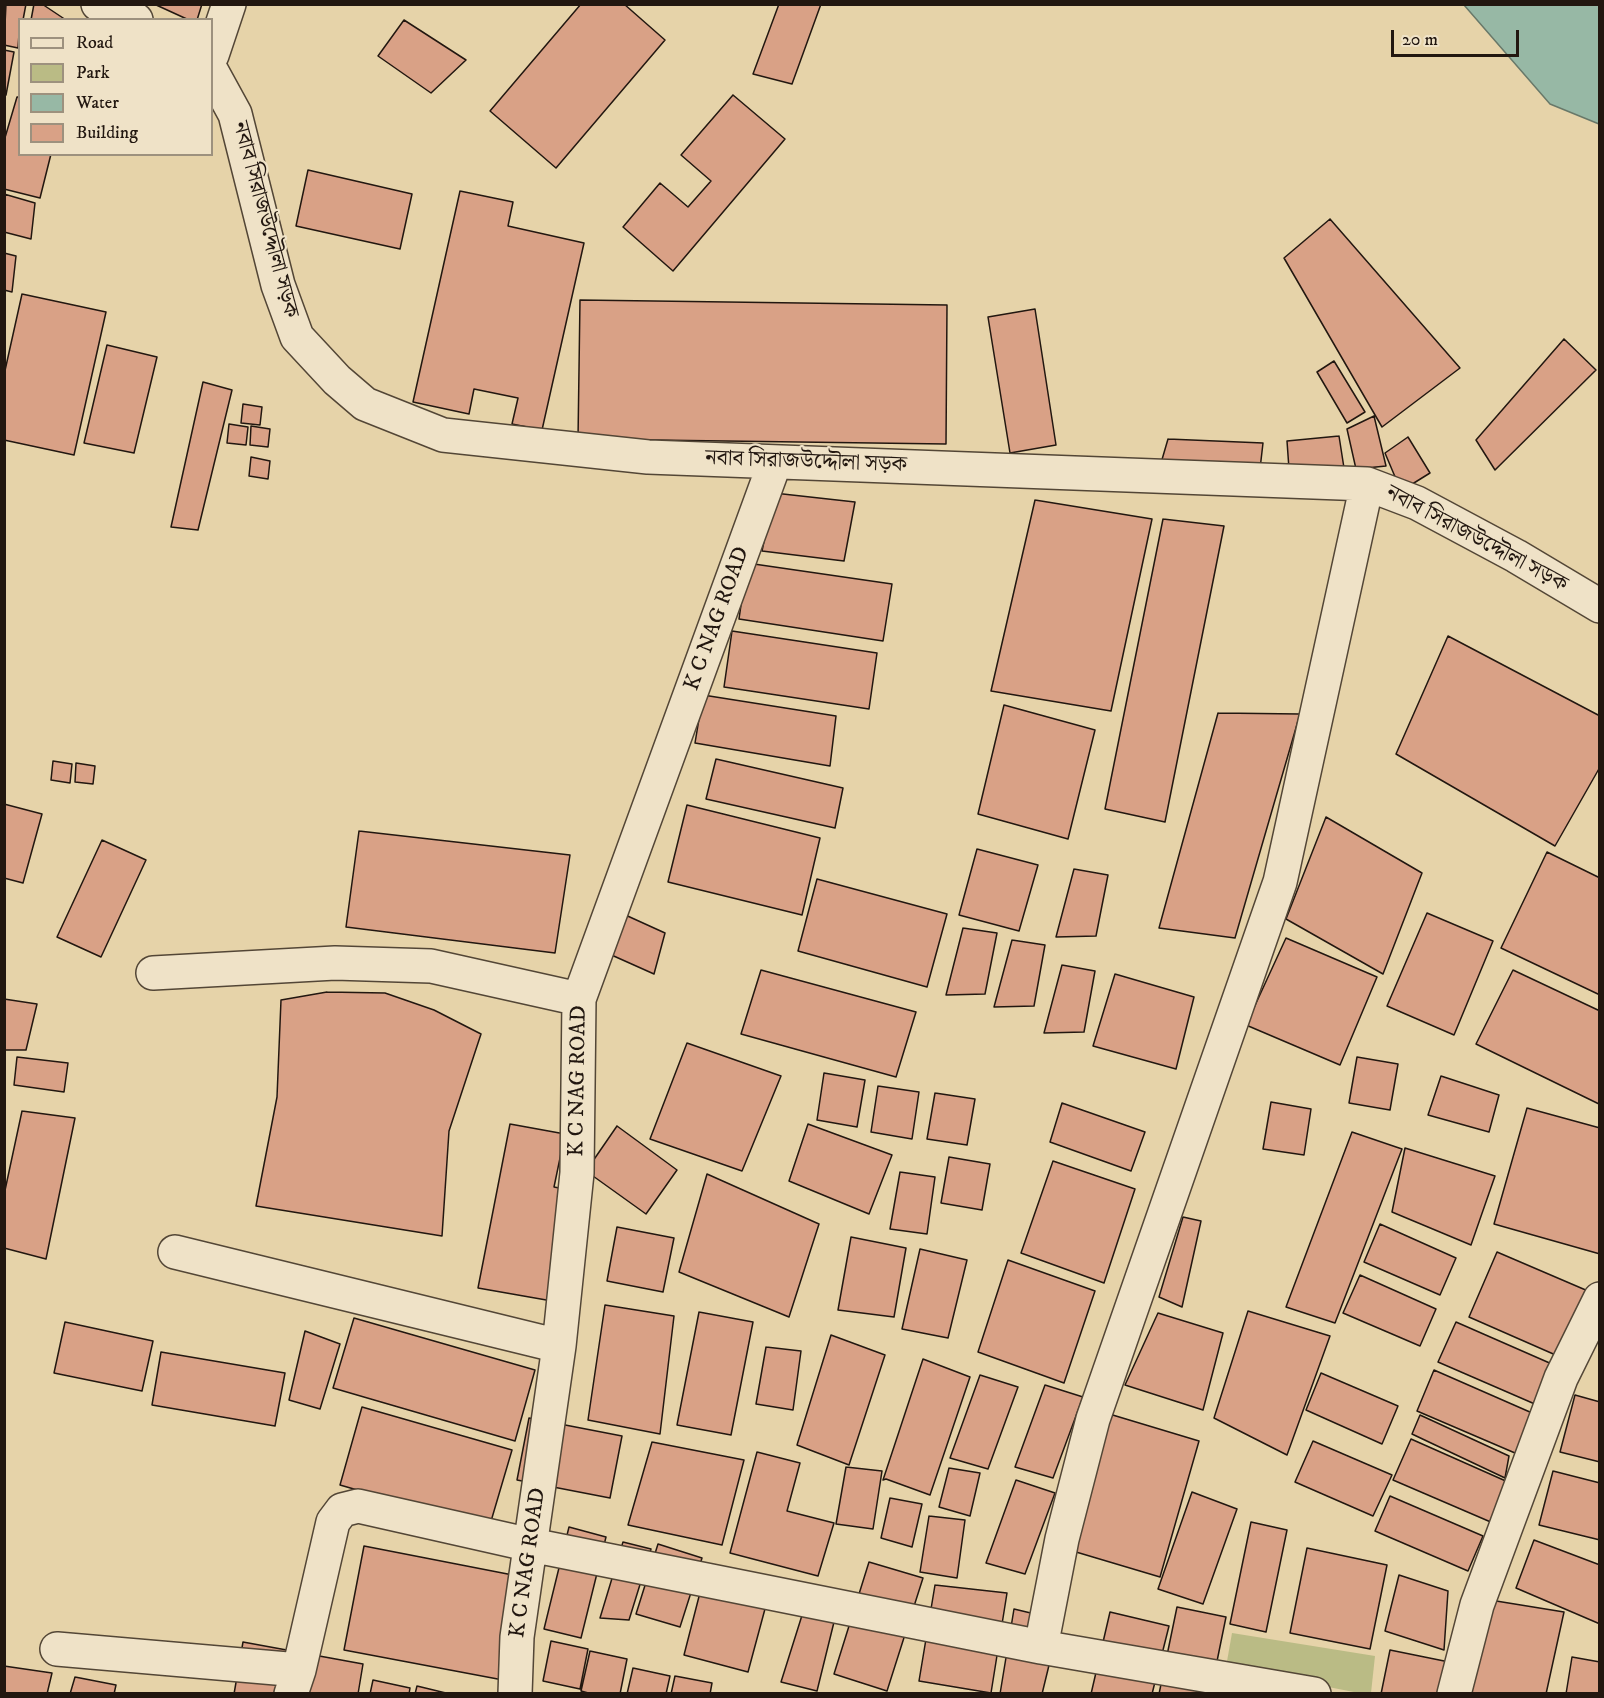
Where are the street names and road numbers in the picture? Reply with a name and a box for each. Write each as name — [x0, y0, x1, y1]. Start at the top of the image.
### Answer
street label: নবাব সিরাজউদ্দৌলা সড়ক — [225, 119, 303, 321]
street label: নবাব সিরাজউদ্দৌলা সড়ক — [705, 446, 907, 480]
street label: নবাব সিরাজউদ্দৌলা সড়ক — [1381, 481, 1571, 599]
street label: K C NAG ROAD — [680, 543, 756, 695]
street label: K C NAG ROAD — [564, 1005, 594, 1157]
street label: K C NAG ROAD — [505, 1486, 553, 1640]

